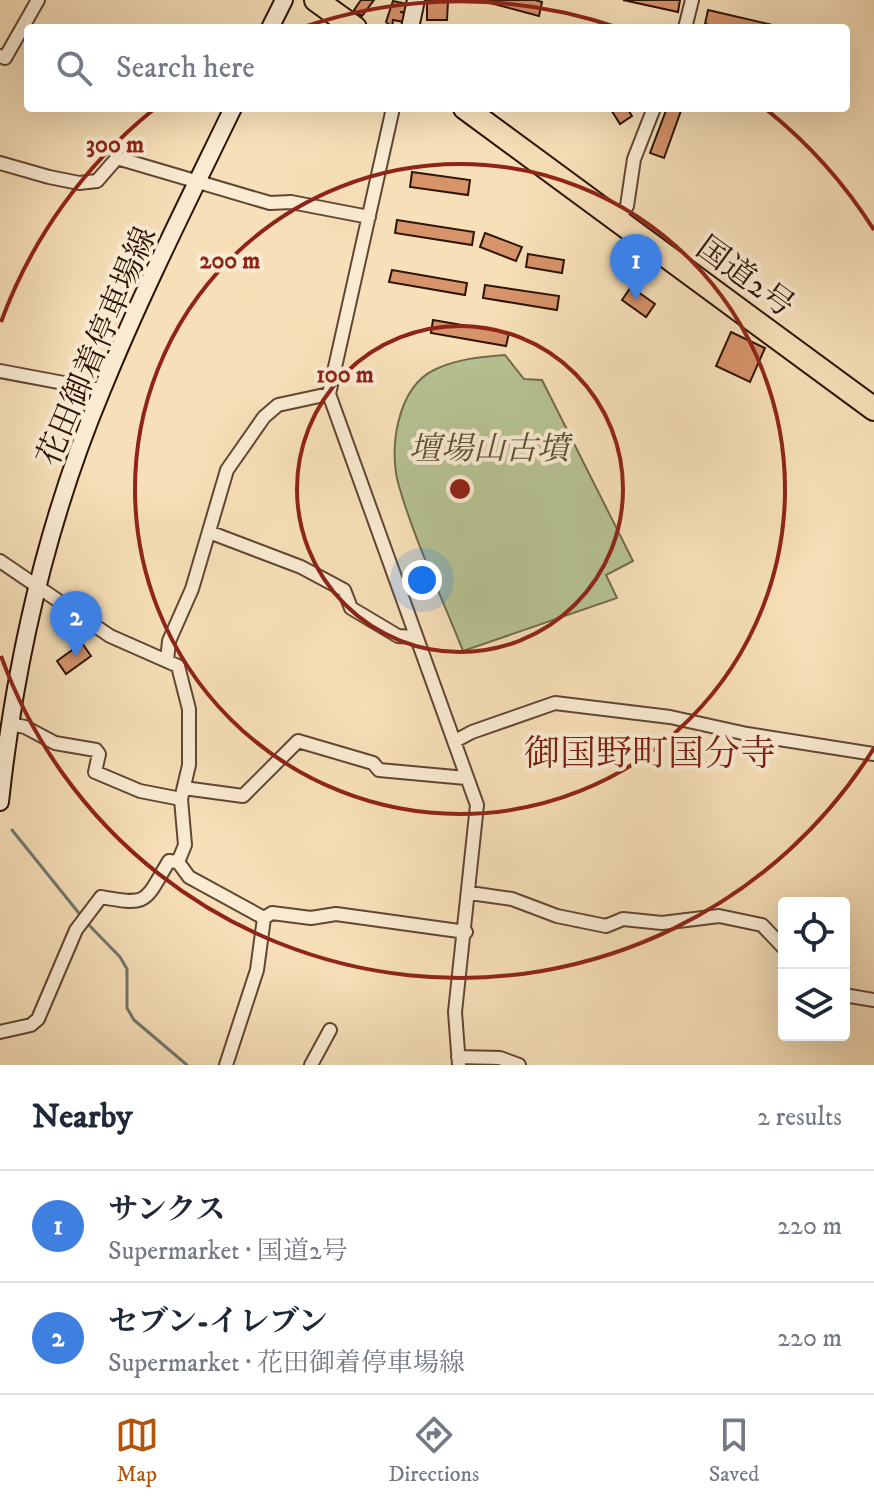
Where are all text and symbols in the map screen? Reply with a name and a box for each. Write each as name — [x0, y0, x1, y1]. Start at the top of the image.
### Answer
search box — [24, 24, 850, 112]
icon: search — [52, 46, 96, 90]
text: Search here — [116, 50, 255, 87]
text: 300 m — [86, 130, 144, 160]
street label: 花田御着停車場線 — [29, 221, 166, 472]
street label: 国道2号 — [688, 229, 802, 327]
pin: 1 — [610, 234, 662, 300]
text: 200 m — [200, 246, 260, 276]
text: 100 m — [316, 360, 374, 390]
park label: 壇場山古墳 — [409, 430, 573, 470]
centre of rings — [446, 475, 474, 503]
your location — [402, 560, 442, 600]
pin: 2 — [50, 591, 102, 657]
district label: 御国野町国分寺 — [524, 732, 776, 777]
map controls — [778, 897, 850, 1041]
button: locate — [778, 897, 850, 969]
button: layers — [778, 969, 850, 1041]
text: Nearby — [32, 1096, 133, 1138]
text: 2 results — [757, 1101, 842, 1134]
text: サンクス — [108, 1192, 226, 1229]
text: 1 — [53, 1210, 63, 1243]
text: 220 m — [777, 1210, 842, 1243]
text: Supermarket · 国道2号 — [108, 1235, 348, 1268]
text: セブン-イレブン — [108, 1304, 328, 1341]
text: 2 — [52, 1322, 64, 1355]
text: 220 m — [777, 1322, 842, 1355]
text: Supermarket · 花田御着停車場線 — [108, 1347, 465, 1380]
tab: Map — [115, 1413, 159, 1488]
tab: Directions — [388, 1413, 479, 1488]
tab: Saved — [709, 1413, 759, 1488]

